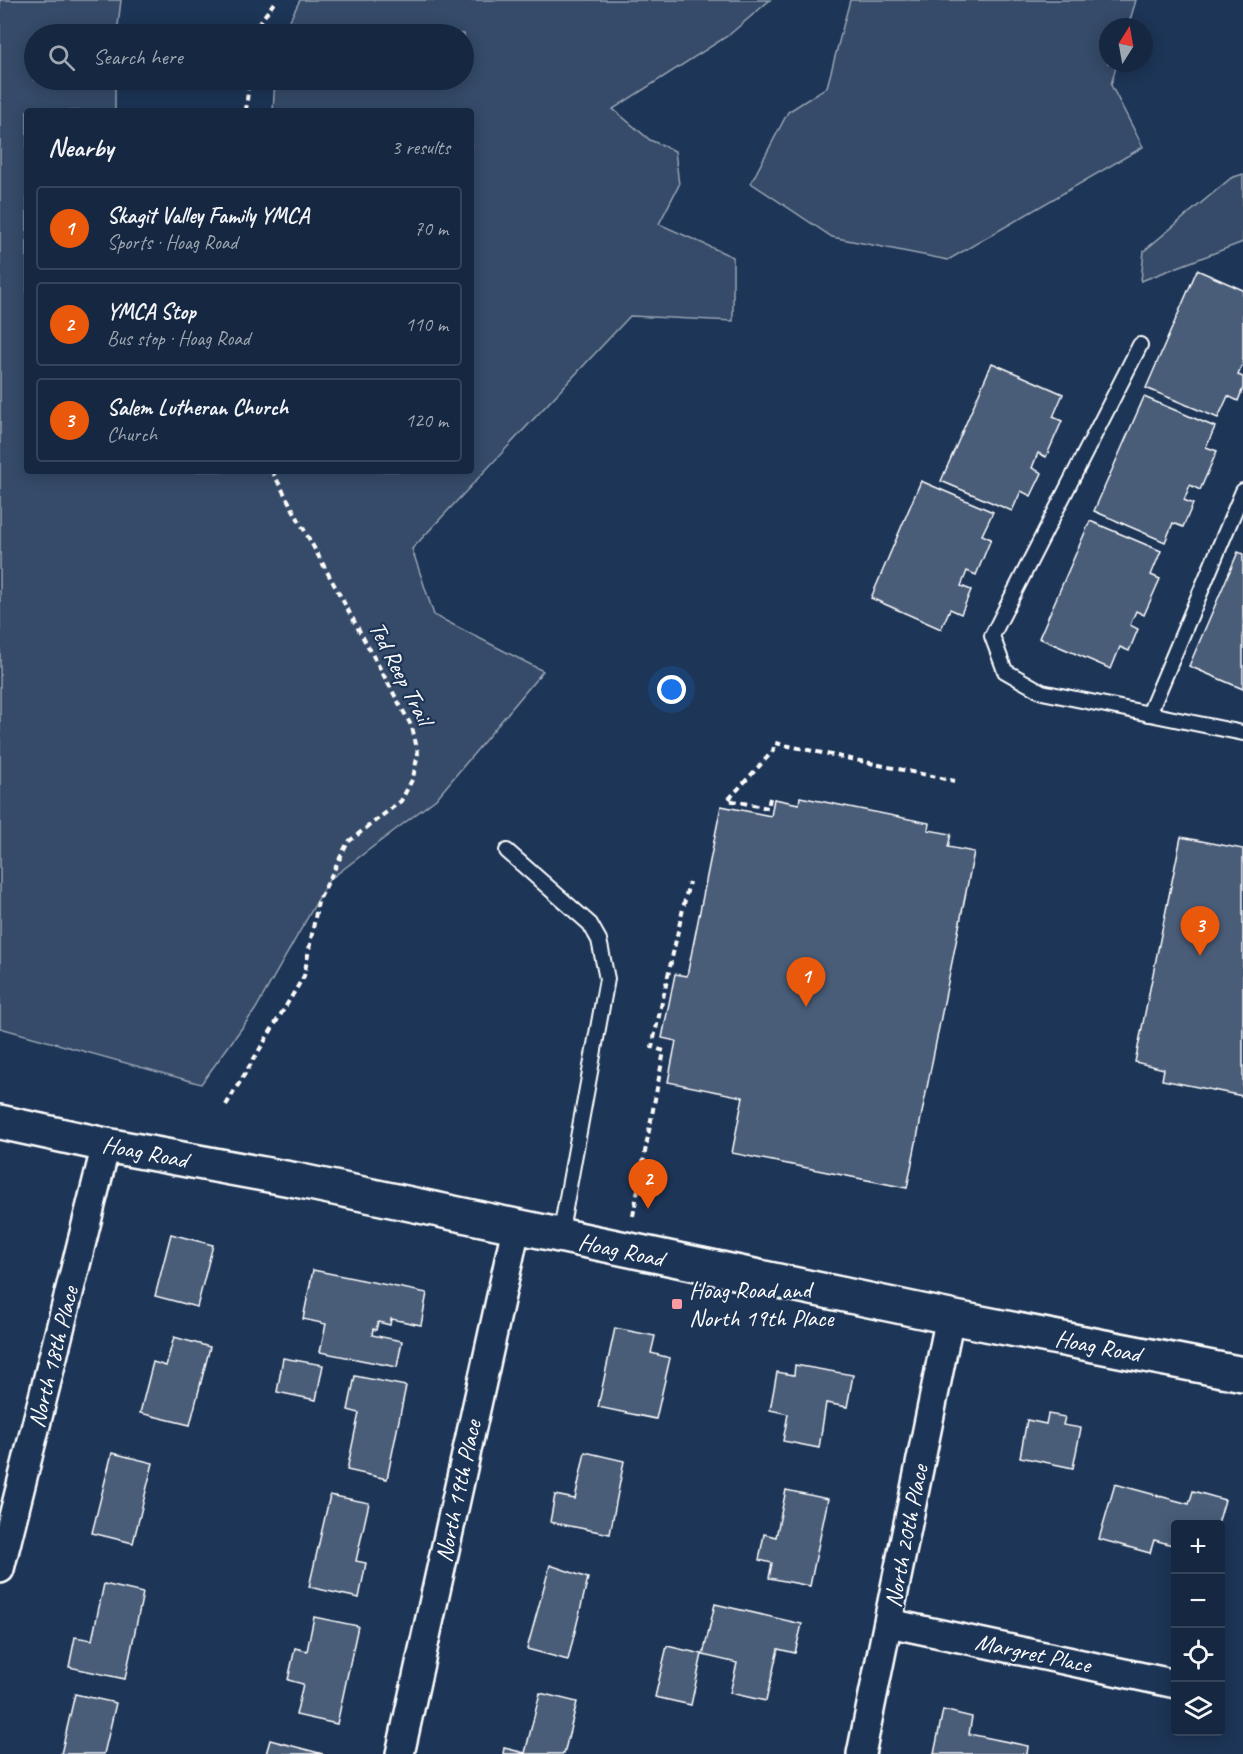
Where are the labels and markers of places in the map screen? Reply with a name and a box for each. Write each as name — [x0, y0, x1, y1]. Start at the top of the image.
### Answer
pin: 3 — [1180, 906, 1220, 956]
pin: 1 — [786, 958, 826, 1007]
pin: 2 — [628, 1160, 668, 1209]
place label: Hoag Road and North 19th Place — [689, 1275, 836, 1333]
marker: Hoag Road and North 19th Place — [670, 1297, 684, 1311]

